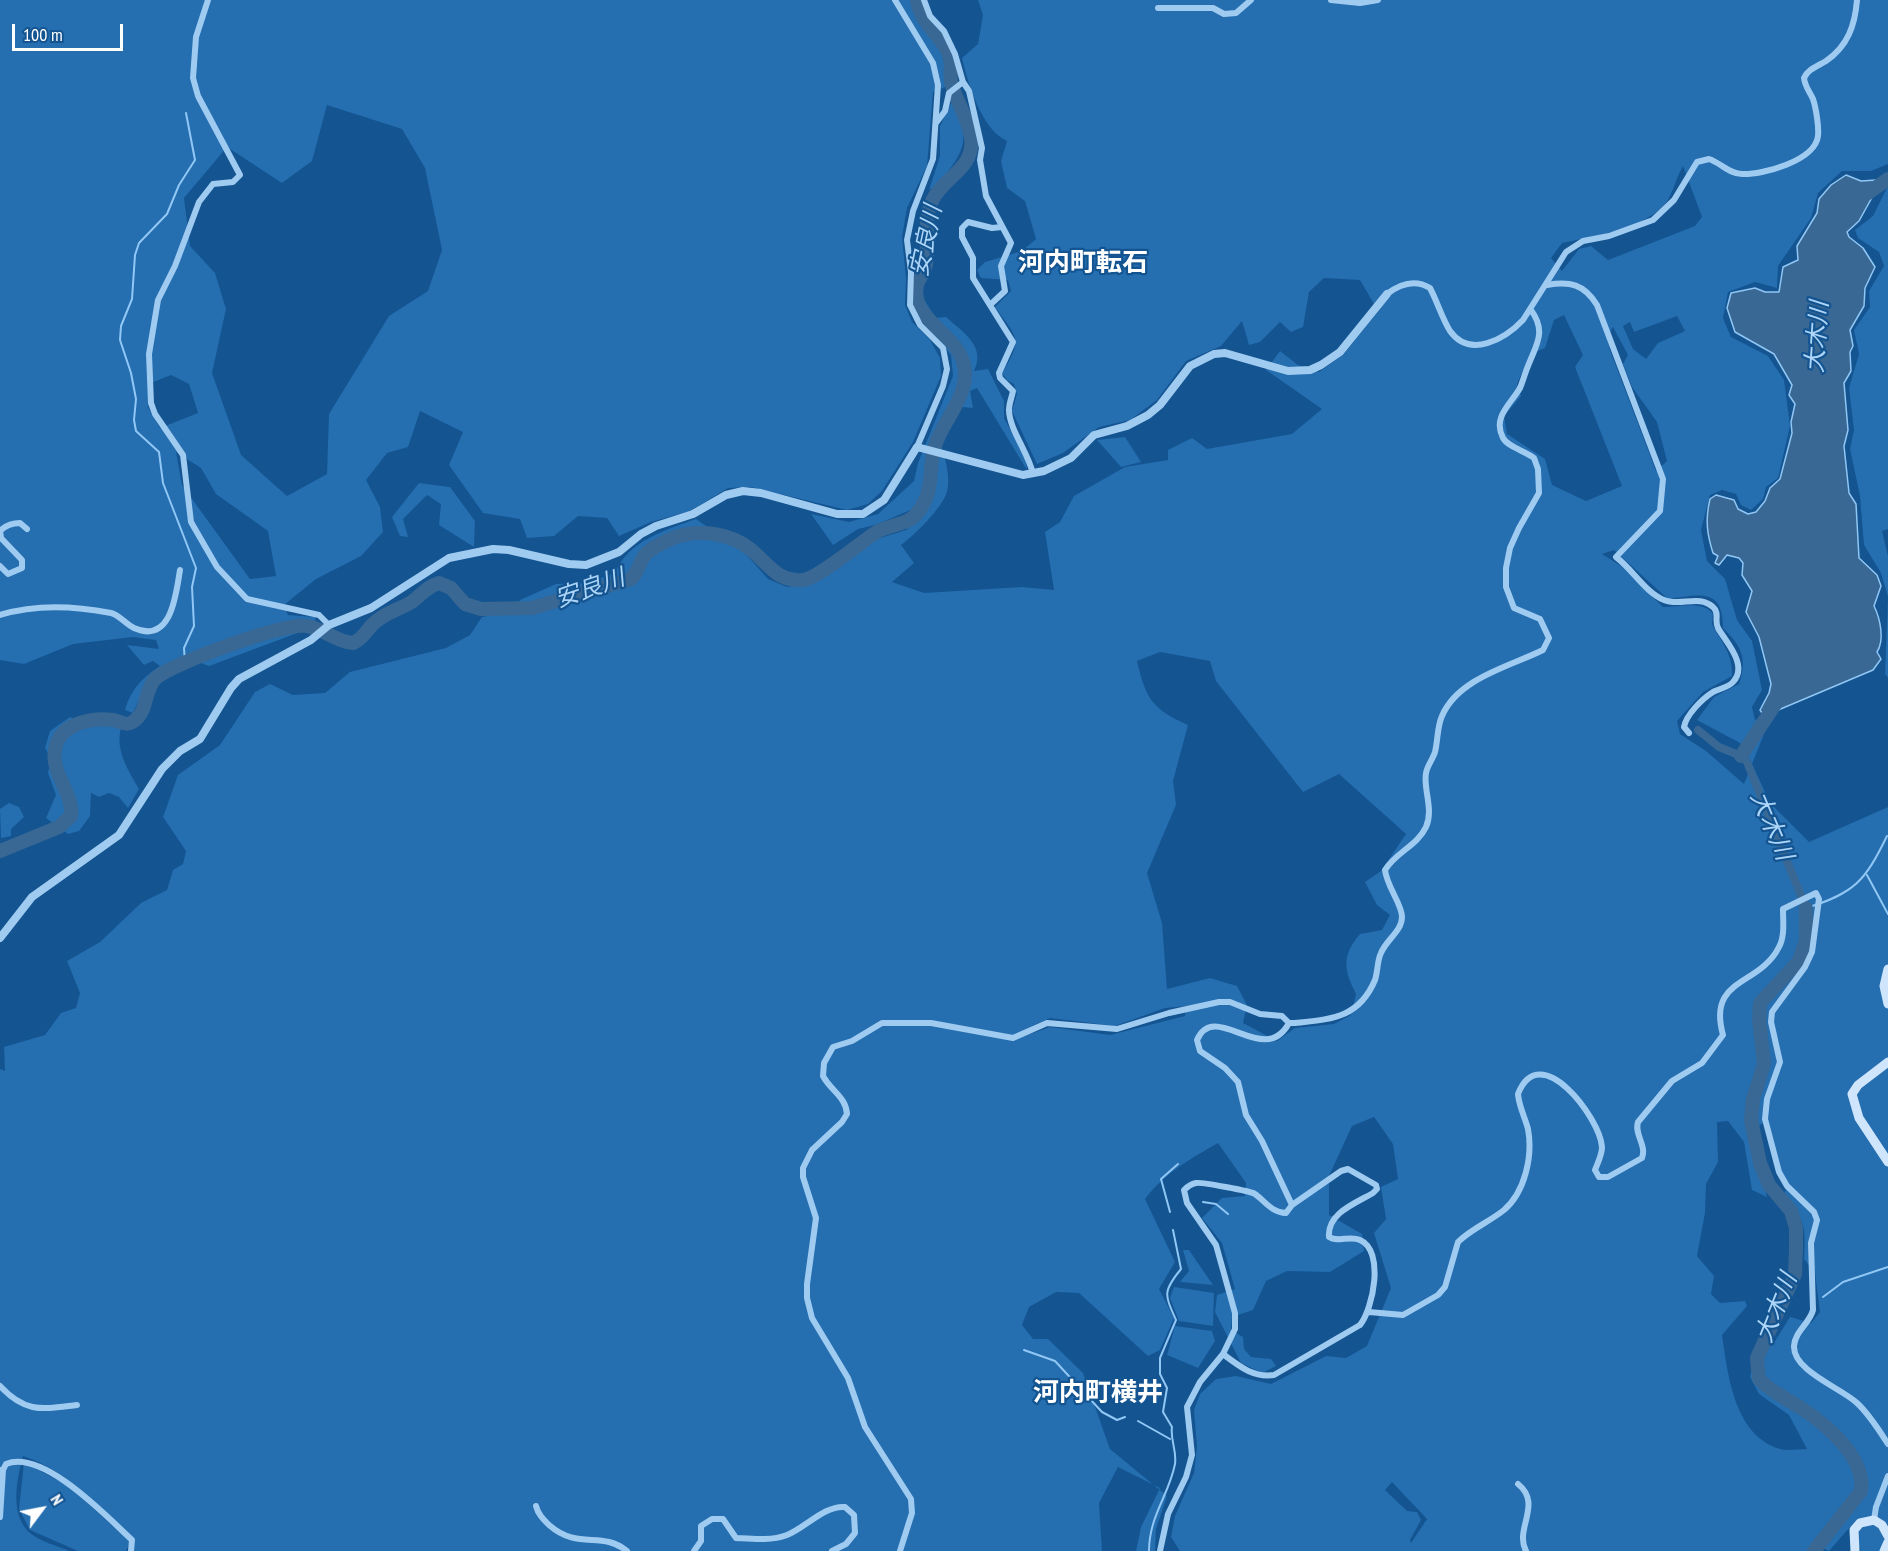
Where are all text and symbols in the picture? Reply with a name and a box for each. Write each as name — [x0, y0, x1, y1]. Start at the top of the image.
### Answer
scale bar — [15, 12, 126, 50]
text: 100 m — [23, 23, 63, 46]
water label: 安良川 — [905, 203, 949, 279]
district label: 河内町転石 — [1018, 248, 1148, 280]
water label: 大木川 — [1801, 300, 1835, 374]
water label: 安良川 — [551, 564, 629, 614]
water label: 大木川 — [1744, 787, 1798, 865]
water label: 大木川 — [1750, 1269, 1804, 1347]
district label: 河内町横井 — [1033, 1378, 1163, 1410]
north arrow — [12, 1479, 72, 1539]
text: N — [46, 1490, 68, 1508]

